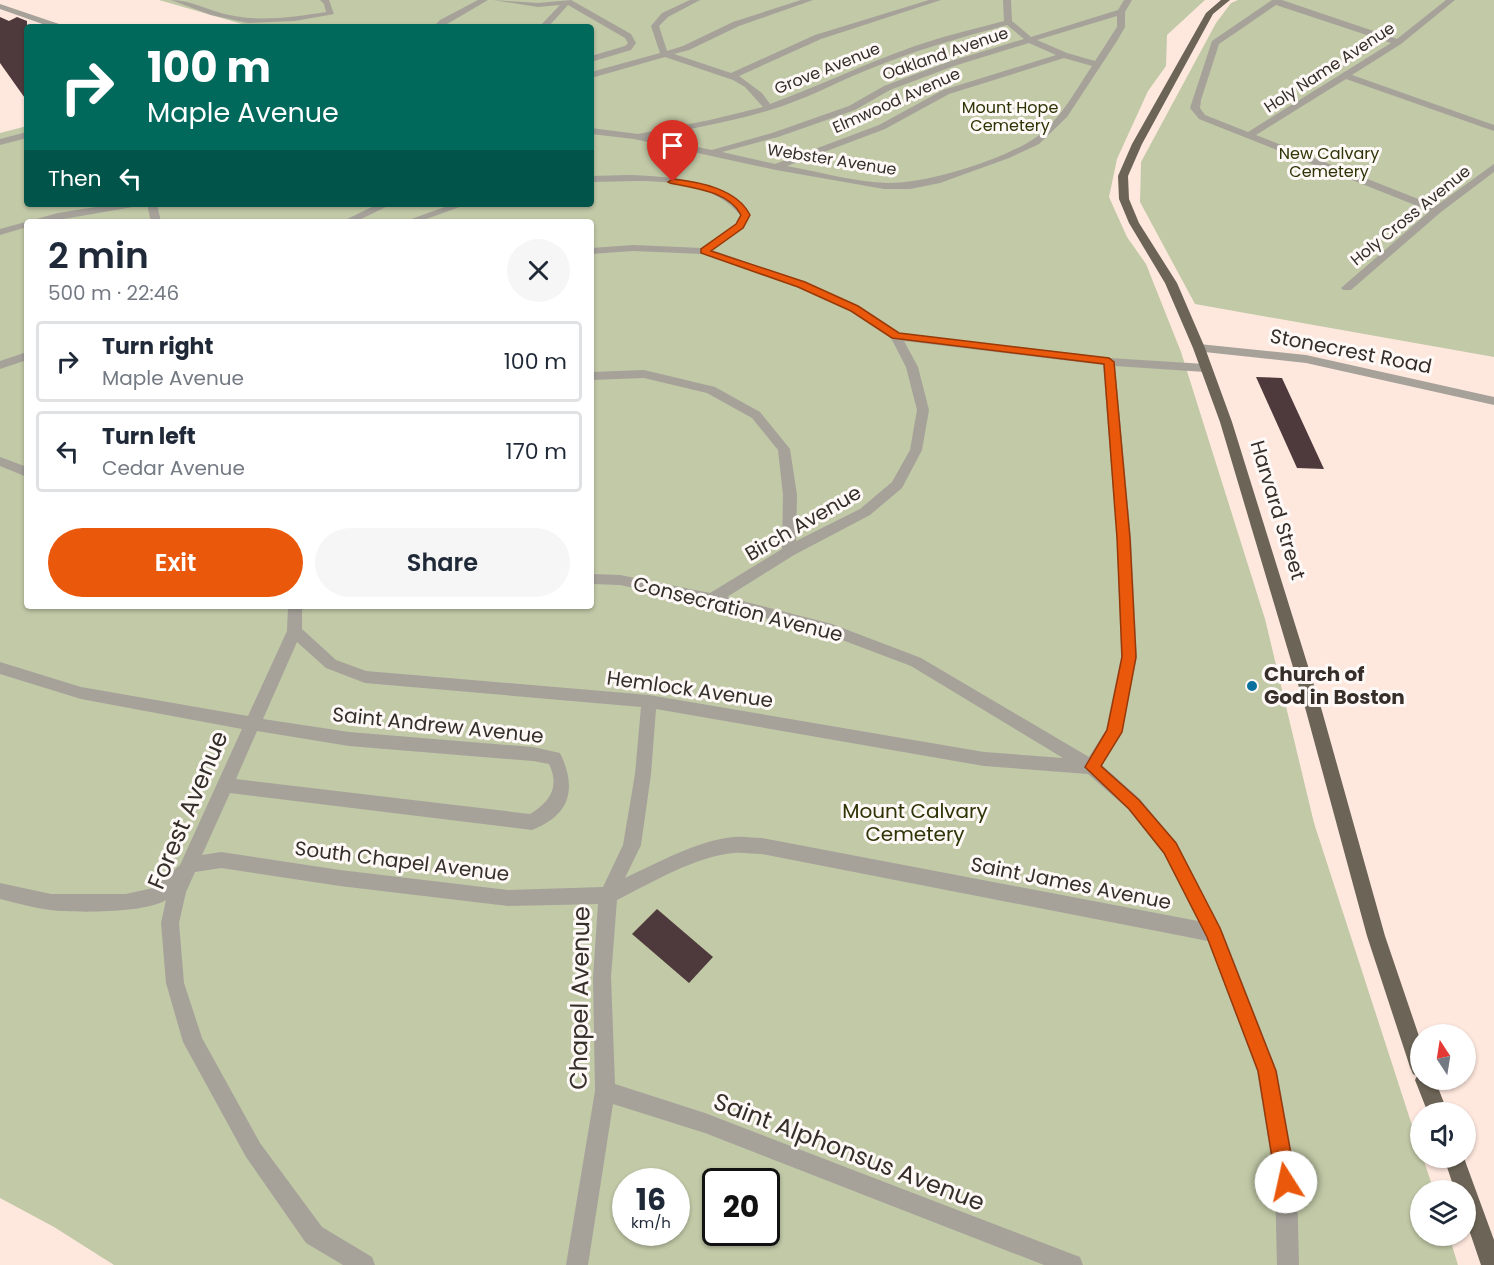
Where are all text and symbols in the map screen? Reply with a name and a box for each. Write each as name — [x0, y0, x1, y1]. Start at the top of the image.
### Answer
street label: Holy Name Avenue — [1260, 17, 1399, 118]
street label: Oakland Avenue — [879, 21, 1011, 86]
street label: Grove Avenue — [771, 37, 883, 100]
text: 100 m — [147, 38, 271, 97]
icon: right — [48, 48, 126, 126]
street label: Elmwood Avenue — [829, 62, 964, 139]
text: Maple Avenue — [147, 94, 339, 131]
park label: Mount Hope Cemetery — [962, 96, 1058, 137]
pin — [647, 120, 698, 182]
icon: arrive — [656, 129, 689, 162]
street label: Webster Avenue — [766, 138, 898, 181]
park label: New Calvary Cemetery — [1279, 142, 1379, 183]
street label: Holy Cross Avenue — [1346, 160, 1475, 271]
icon: left — [114, 162, 147, 195]
text: Then — [48, 163, 102, 194]
text: 2 min — [48, 230, 149, 281]
button: close — [507, 239, 570, 302]
text: 500 m · 22:46 — [48, 279, 179, 307]
street label: Stonecrest Road — [1268, 322, 1434, 380]
text: Turn right — [102, 331, 213, 362]
icon: right — [51, 345, 84, 378]
text: 100 m — [504, 346, 567, 377]
text: Maple Avenue — [102, 364, 244, 392]
text: Turn left — [102, 421, 196, 452]
icon: left — [51, 435, 84, 468]
text: 170 m — [506, 436, 567, 467]
street label: Harvard Street — [1243, 437, 1313, 583]
text: Cedar Avenue — [102, 454, 245, 482]
street label: Birch Avenue — [740, 478, 866, 568]
button: Exit — [48, 528, 303, 597]
button: Share — [315, 528, 570, 597]
street label: Consecration Avenue — [630, 569, 846, 649]
place label: Church of God in Boston — [1264, 660, 1405, 711]
street label: Hemlock Avenue — [605, 663, 775, 715]
marker: Church of God in Boston — [1245, 679, 1259, 693]
street label: Saint Andrew Avenue — [331, 700, 545, 750]
street label: Forest Avenue — [139, 726, 236, 894]
park label: Mount Calvary Cemetery — [842, 797, 988, 848]
street label: South Chapel Avenue — [293, 834, 511, 888]
street label: Saint James Avenue — [968, 850, 1174, 916]
street label: Chapel Avenue — [561, 906, 598, 1090]
north arrow — [1410, 1024, 1476, 1090]
map controls — [1410, 1024, 1476, 1246]
street label: Saint Alphonsus Avenue — [709, 1085, 990, 1219]
button: sound — [1410, 1102, 1476, 1168]
position arrow — [1254, 1150, 1318, 1214]
speed limit sign: 20 — [702, 1168, 780, 1246]
text: 16 — [636, 1178, 666, 1221]
button: layers — [1410, 1180, 1476, 1246]
text: km/h — [631, 1212, 671, 1233]

